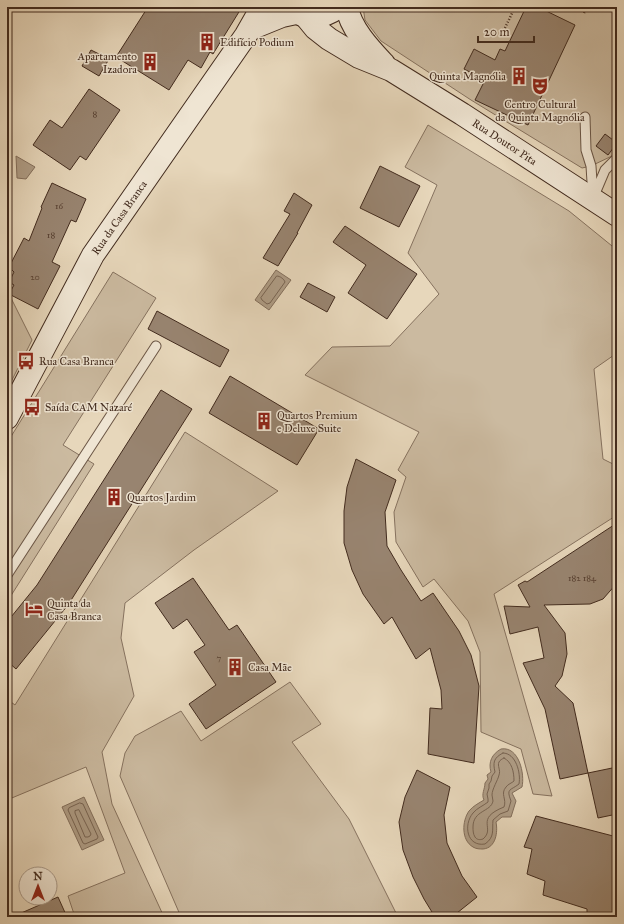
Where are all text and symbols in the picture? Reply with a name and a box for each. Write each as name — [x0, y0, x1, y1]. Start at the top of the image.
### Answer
scale bar — [478, 18, 534, 44]
text: 20 m — [484, 25, 510, 39]
building icon: Edifício Podium — [197, 32, 217, 52]
place label: Edifício Podium — [220, 36, 295, 49]
place label: Apartamento Izadora — [77, 50, 137, 76]
building icon: Apartamento Izadora — [140, 52, 160, 72]
building icon: Quinta Magnólia — [509, 66, 529, 86]
place label: Quinta Magnólia — [429, 70, 506, 83]
theatre icon: Centro Cultural da Quinta Magnólia — [530, 76, 550, 96]
place label: Centro Cultural da Quinta Magnólia — [495, 98, 585, 124]
house number: 8 — [93, 108, 98, 119]
street label: Rua Doutor Pita — [470, 116, 539, 168]
street label: Rua da Casa Branca — [89, 178, 150, 257]
house number: 16 — [55, 200, 63, 211]
house number: 18 — [47, 229, 55, 240]
house number: 20 — [30, 271, 40, 282]
bus stop icon: Rua Casa Branca — [16, 351, 36, 371]
place label: Rua Casa Branca — [39, 355, 114, 368]
bus stop icon: Saída CAM Nazaré — [22, 397, 42, 417]
place label: Saída CAM Nazaré — [45, 401, 133, 414]
place label: Quartos Premium e Deluxe Suite — [277, 409, 358, 435]
building icon: Quartos Premium e Deluxe Suite — [254, 411, 274, 431]
building icon: Quartos Jardim — [104, 487, 124, 507]
place label: Quartos Jardim — [127, 491, 197, 505]
house number: 182 184 — [568, 572, 597, 583]
place label: Quinta da Casa Branca — [47, 597, 102, 623]
hotel icon: Quinta da Casa Branca — [24, 599, 44, 619]
house number: 7 — [217, 652, 222, 663]
building icon: Casa Mãe — [225, 657, 245, 677]
place label: Casa Mãe — [248, 661, 292, 674]
north arrow — [18, 866, 58, 906]
text: N — [33, 870, 43, 883]

